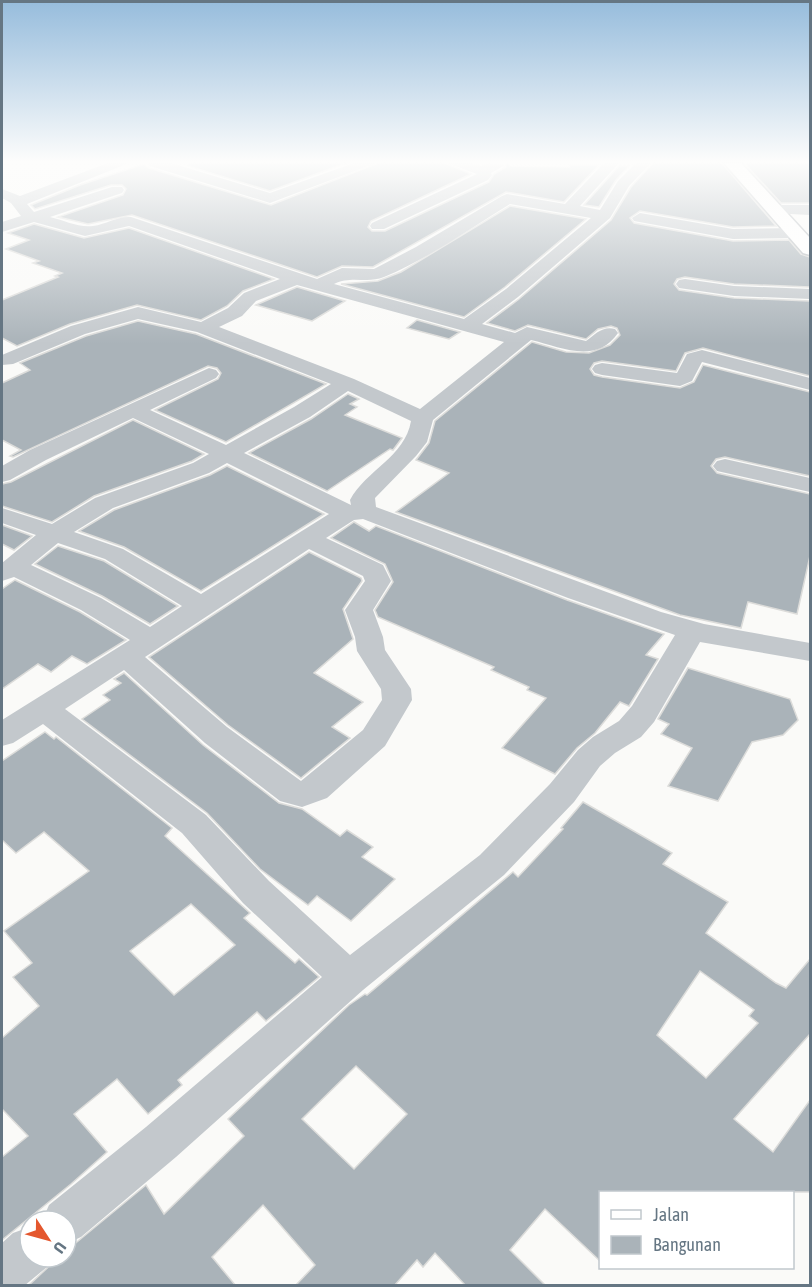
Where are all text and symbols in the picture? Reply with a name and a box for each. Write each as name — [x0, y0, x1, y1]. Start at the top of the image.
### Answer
legend — [599, 1191, 794, 1269]
text: Jalan — [653, 1204, 689, 1225]
north arrow — [18, 1209, 78, 1269]
text: Bangunan — [653, 1234, 721, 1255]
text: U — [50, 1239, 70, 1257]

